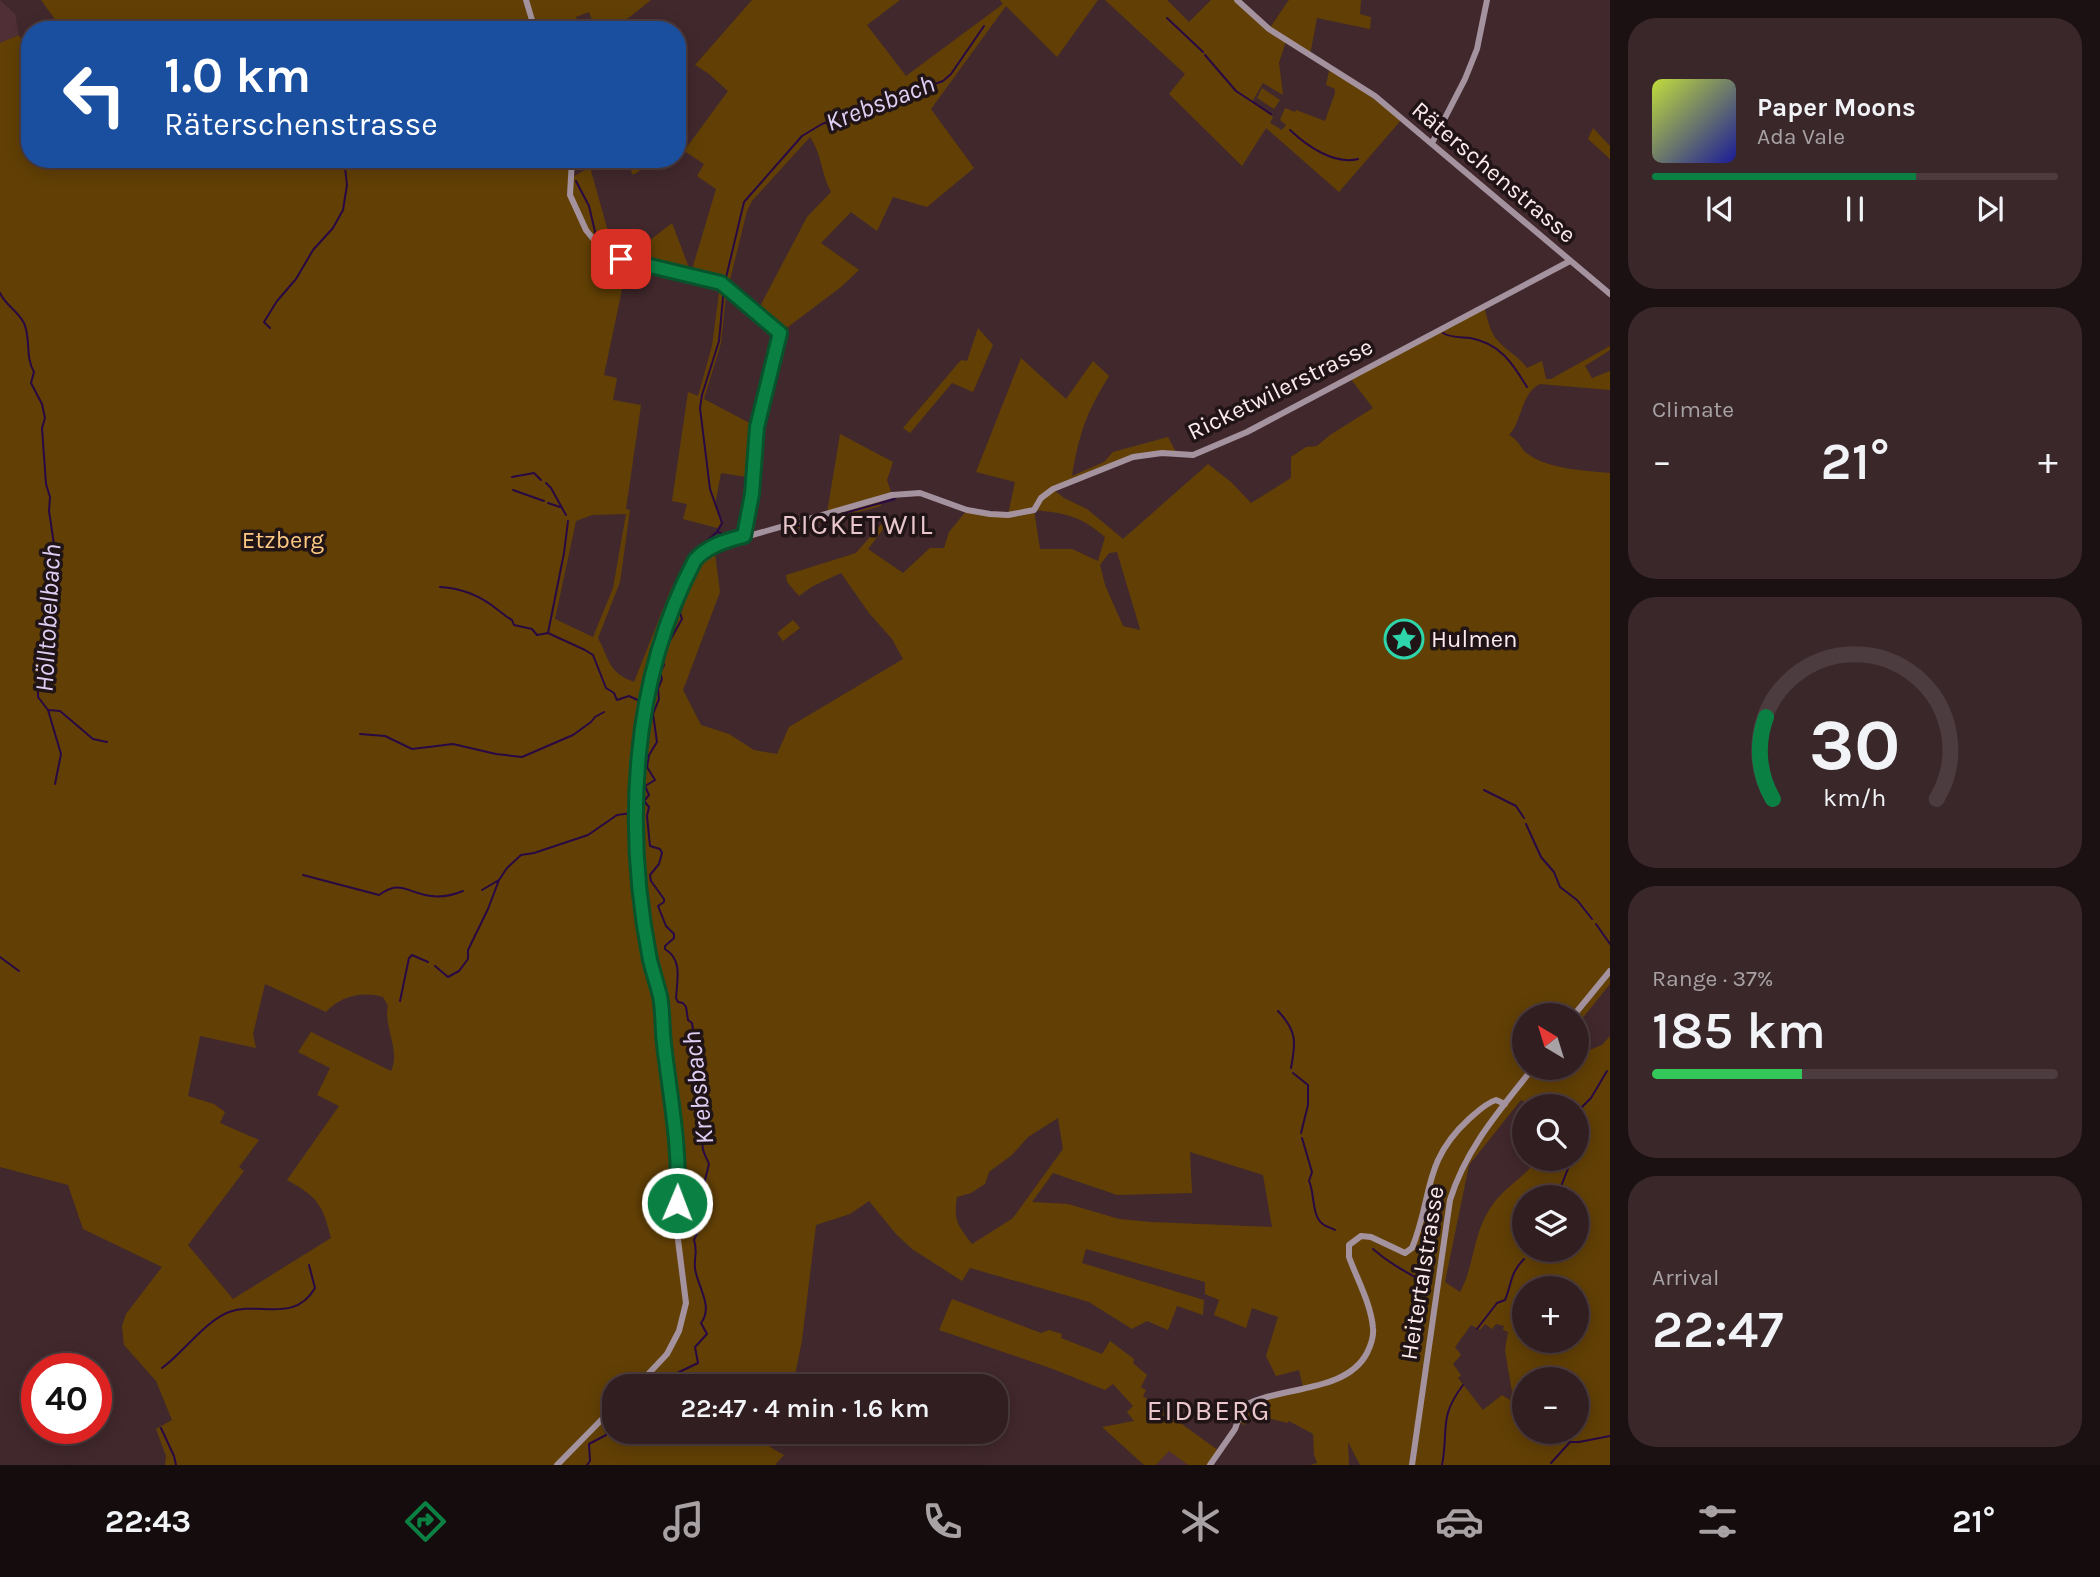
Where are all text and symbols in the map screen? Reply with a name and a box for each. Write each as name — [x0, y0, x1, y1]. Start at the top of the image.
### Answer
text: 1.0 km — [164, 47, 311, 104]
icon: left — [49, 49, 140, 140]
water label: Krebsbach — [821, 68, 939, 138]
text: Paper Moons — [1757, 92, 1916, 123]
street label: Räterschenstrasse — [1406, 95, 1582, 249]
text: Räterschenstrasse — [164, 106, 438, 143]
text: Ada Vale — [1757, 123, 1845, 150]
icon: previous — [1701, 190, 1739, 228]
icon: pause — [1836, 190, 1874, 228]
icon: next — [1971, 190, 2009, 228]
pin — [591, 229, 651, 289]
icon: arrive — [602, 240, 640, 278]
street label: Ricketwilerstrasse — [1183, 332, 1377, 446]
text: Climate — [1652, 396, 1734, 423]
text: 21° — [1821, 431, 1889, 492]
text: − — [1652, 439, 1672, 484]
text: + — [2038, 439, 2058, 484]
district label: RICKETWIL — [782, 508, 934, 541]
park label: Etzberg — [242, 526, 325, 554]
water label: Hölltobelbach — [29, 543, 67, 693]
place icon: Hulmen — [1383, 618, 1425, 660]
place label: Hulmen — [1431, 625, 1518, 653]
text: 30 — [1809, 702, 1901, 787]
text: km/h — [1823, 782, 1887, 811]
text: Range · 37% — [1652, 965, 1774, 992]
text: 185 km — [1652, 1000, 1826, 1061]
north arrow — [1512, 1003, 1589, 1080]
map controls — [1512, 1003, 1589, 1444]
water label: Krebsbach — [676, 1029, 720, 1147]
button: search — [1512, 1094, 1589, 1171]
position arrow — [640, 1166, 714, 1240]
street label: Heitertalstrasse — [1394, 1184, 1450, 1362]
button: layers — [1512, 1185, 1589, 1262]
text: Arrival — [1652, 1264, 1719, 1291]
button: + — [1512, 1276, 1589, 1353]
text: 22:47 — [1652, 1299, 1784, 1360]
speed limit sign: 40 — [21, 1353, 112, 1444]
button: − — [1512, 1367, 1589, 1444]
text: 22:47 · 4 min · 1.6 km — [680, 1393, 930, 1424]
district label: EIDBERG — [1147, 1394, 1271, 1427]
icon: directions — [401, 1497, 450, 1546]
icon: music — [659, 1497, 708, 1546]
icon: phone — [918, 1497, 967, 1546]
icon: climate — [1176, 1497, 1225, 1546]
icon: car — [1435, 1497, 1484, 1546]
icon: filters — [1693, 1497, 1742, 1546]
text: 22:43 — [105, 1503, 191, 1540]
text: 21° — [1952, 1503, 1995, 1540]

